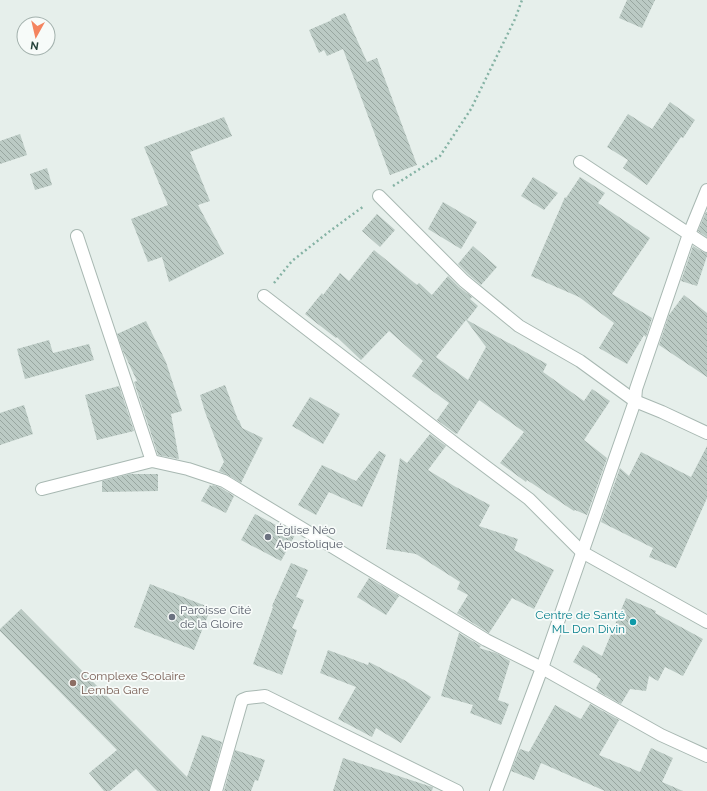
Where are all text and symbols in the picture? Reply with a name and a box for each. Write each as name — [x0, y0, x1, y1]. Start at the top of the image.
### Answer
north arrow — [16, 16, 56, 56]
text: N — [30, 38, 40, 52]
place label: Église Néo Apostolique — [276, 523, 343, 551]
marker: Église Néo Apostolique — [263, 532, 273, 542]
place label: Paroisse Cité de la Gloire — [180, 603, 251, 631]
place label: Centre de Santé ML Don Divin — [535, 608, 625, 636]
marker: Paroisse Cité de la Gloire — [167, 612, 177, 622]
marker: Centre de Santé ML Don Divin — [628, 617, 638, 627]
place label: Complexe Scolaire Lemba Gare — [81, 669, 185, 697]
marker: Complexe Scolaire Lemba Gare — [68, 678, 78, 688]

